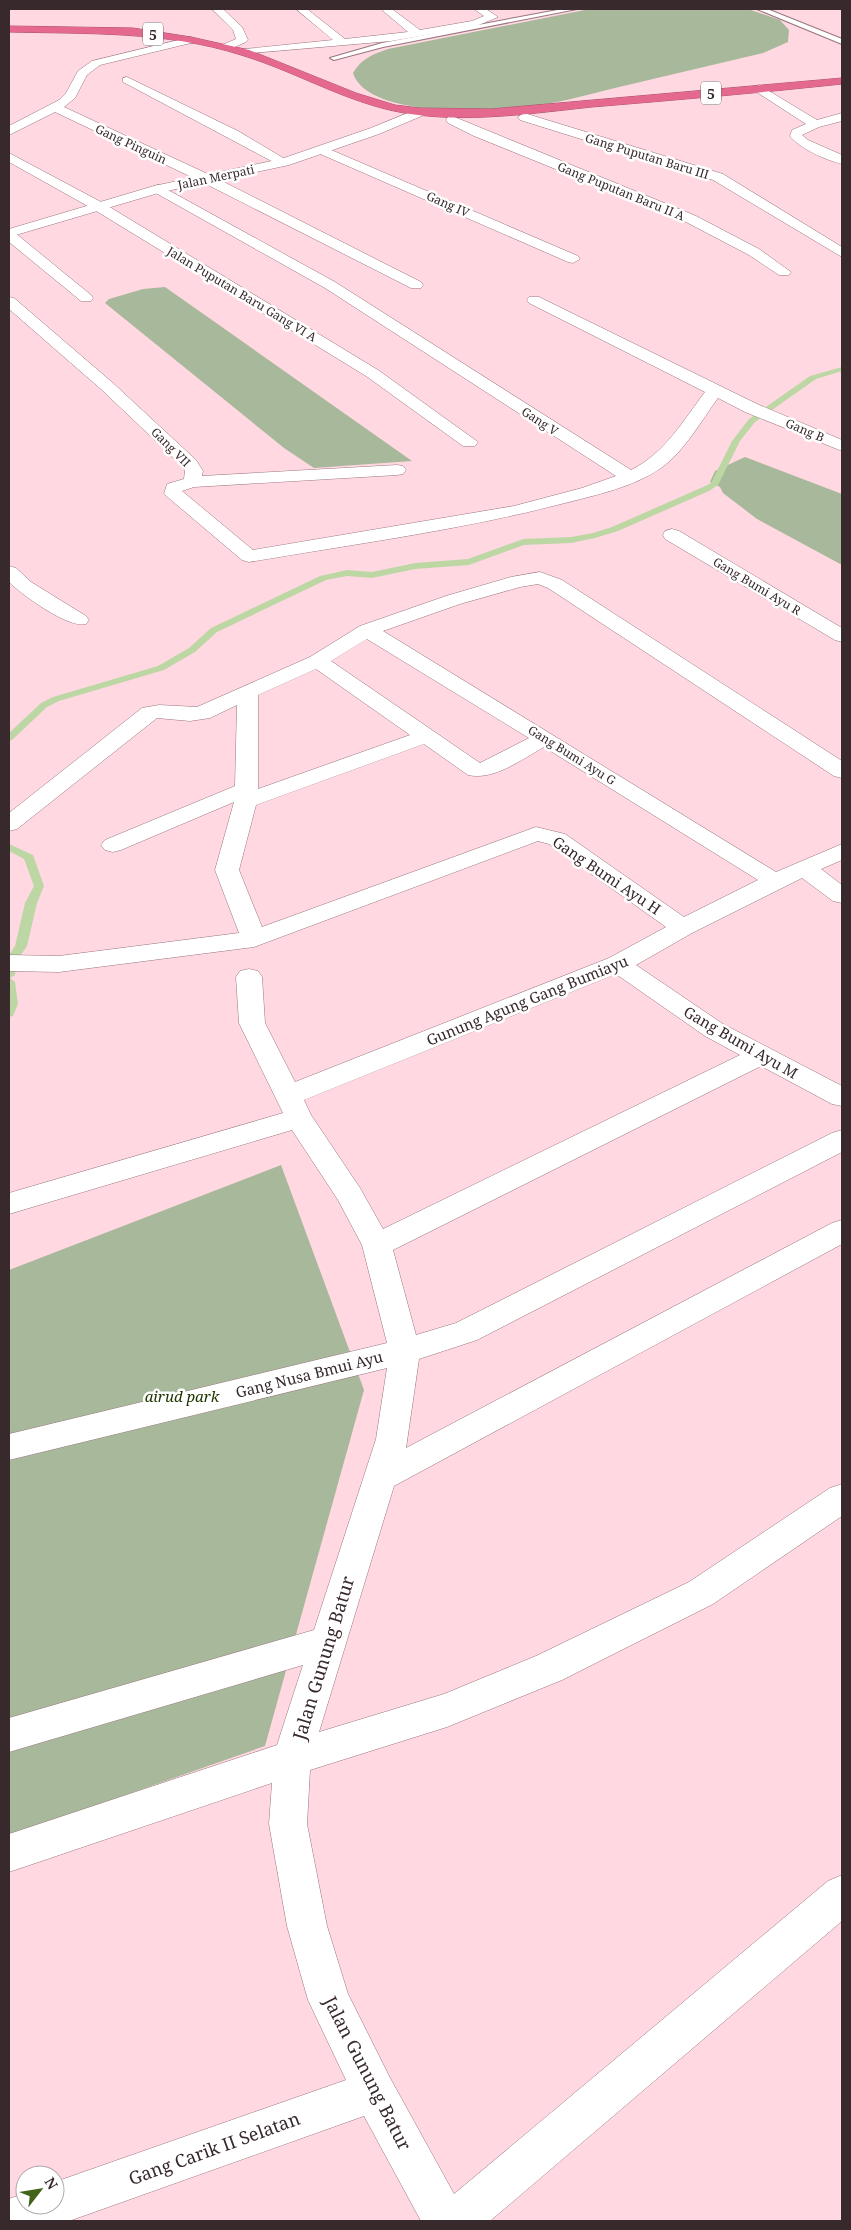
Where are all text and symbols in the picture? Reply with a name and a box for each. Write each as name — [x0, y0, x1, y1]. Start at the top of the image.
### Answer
road number: 5 — [143, 22, 163, 46]
road number: 5 — [701, 82, 721, 105]
street label: Gang Pinguin — [92, 120, 170, 168]
street label: Gang Puputan Baru III — [583, 129, 711, 183]
street label: Gang Puputan Baru II A — [555, 158, 688, 225]
street label: Jalan Merpati — [175, 161, 256, 194]
street label: Gang IV — [424, 187, 473, 221]
street label: Jalan Puputan Baru Gang VI A — [163, 242, 320, 346]
street label: Gang V — [518, 403, 562, 440]
street label: Gang B — [783, 414, 827, 446]
street label: Gang VII — [147, 423, 195, 471]
street label: Gang Bumi Ayu R — [710, 553, 804, 619]
street label: Gang Bumi Ayu G — [525, 721, 619, 789]
street label: Gang Bumi Ayu H — [549, 831, 665, 919]
street label: Gunung Agung Gang Bumiayu — [423, 950, 631, 1050]
street label: Gang Bumi Ayu M — [680, 1001, 802, 1083]
street label: Gang Nusa Bmui Ayu — [233, 1346, 385, 1402]
park label: airud park — [145, 1386, 220, 1406]
street label: Jalan Gunung Batur — [286, 1573, 359, 1744]
street label: Jalan Gunung Batur — [318, 1991, 418, 2155]
street label: Gang Carik II Selatan — [125, 2106, 303, 2190]
north arrow — [15, 2165, 65, 2215]
text: N — [41, 2173, 63, 2193]

